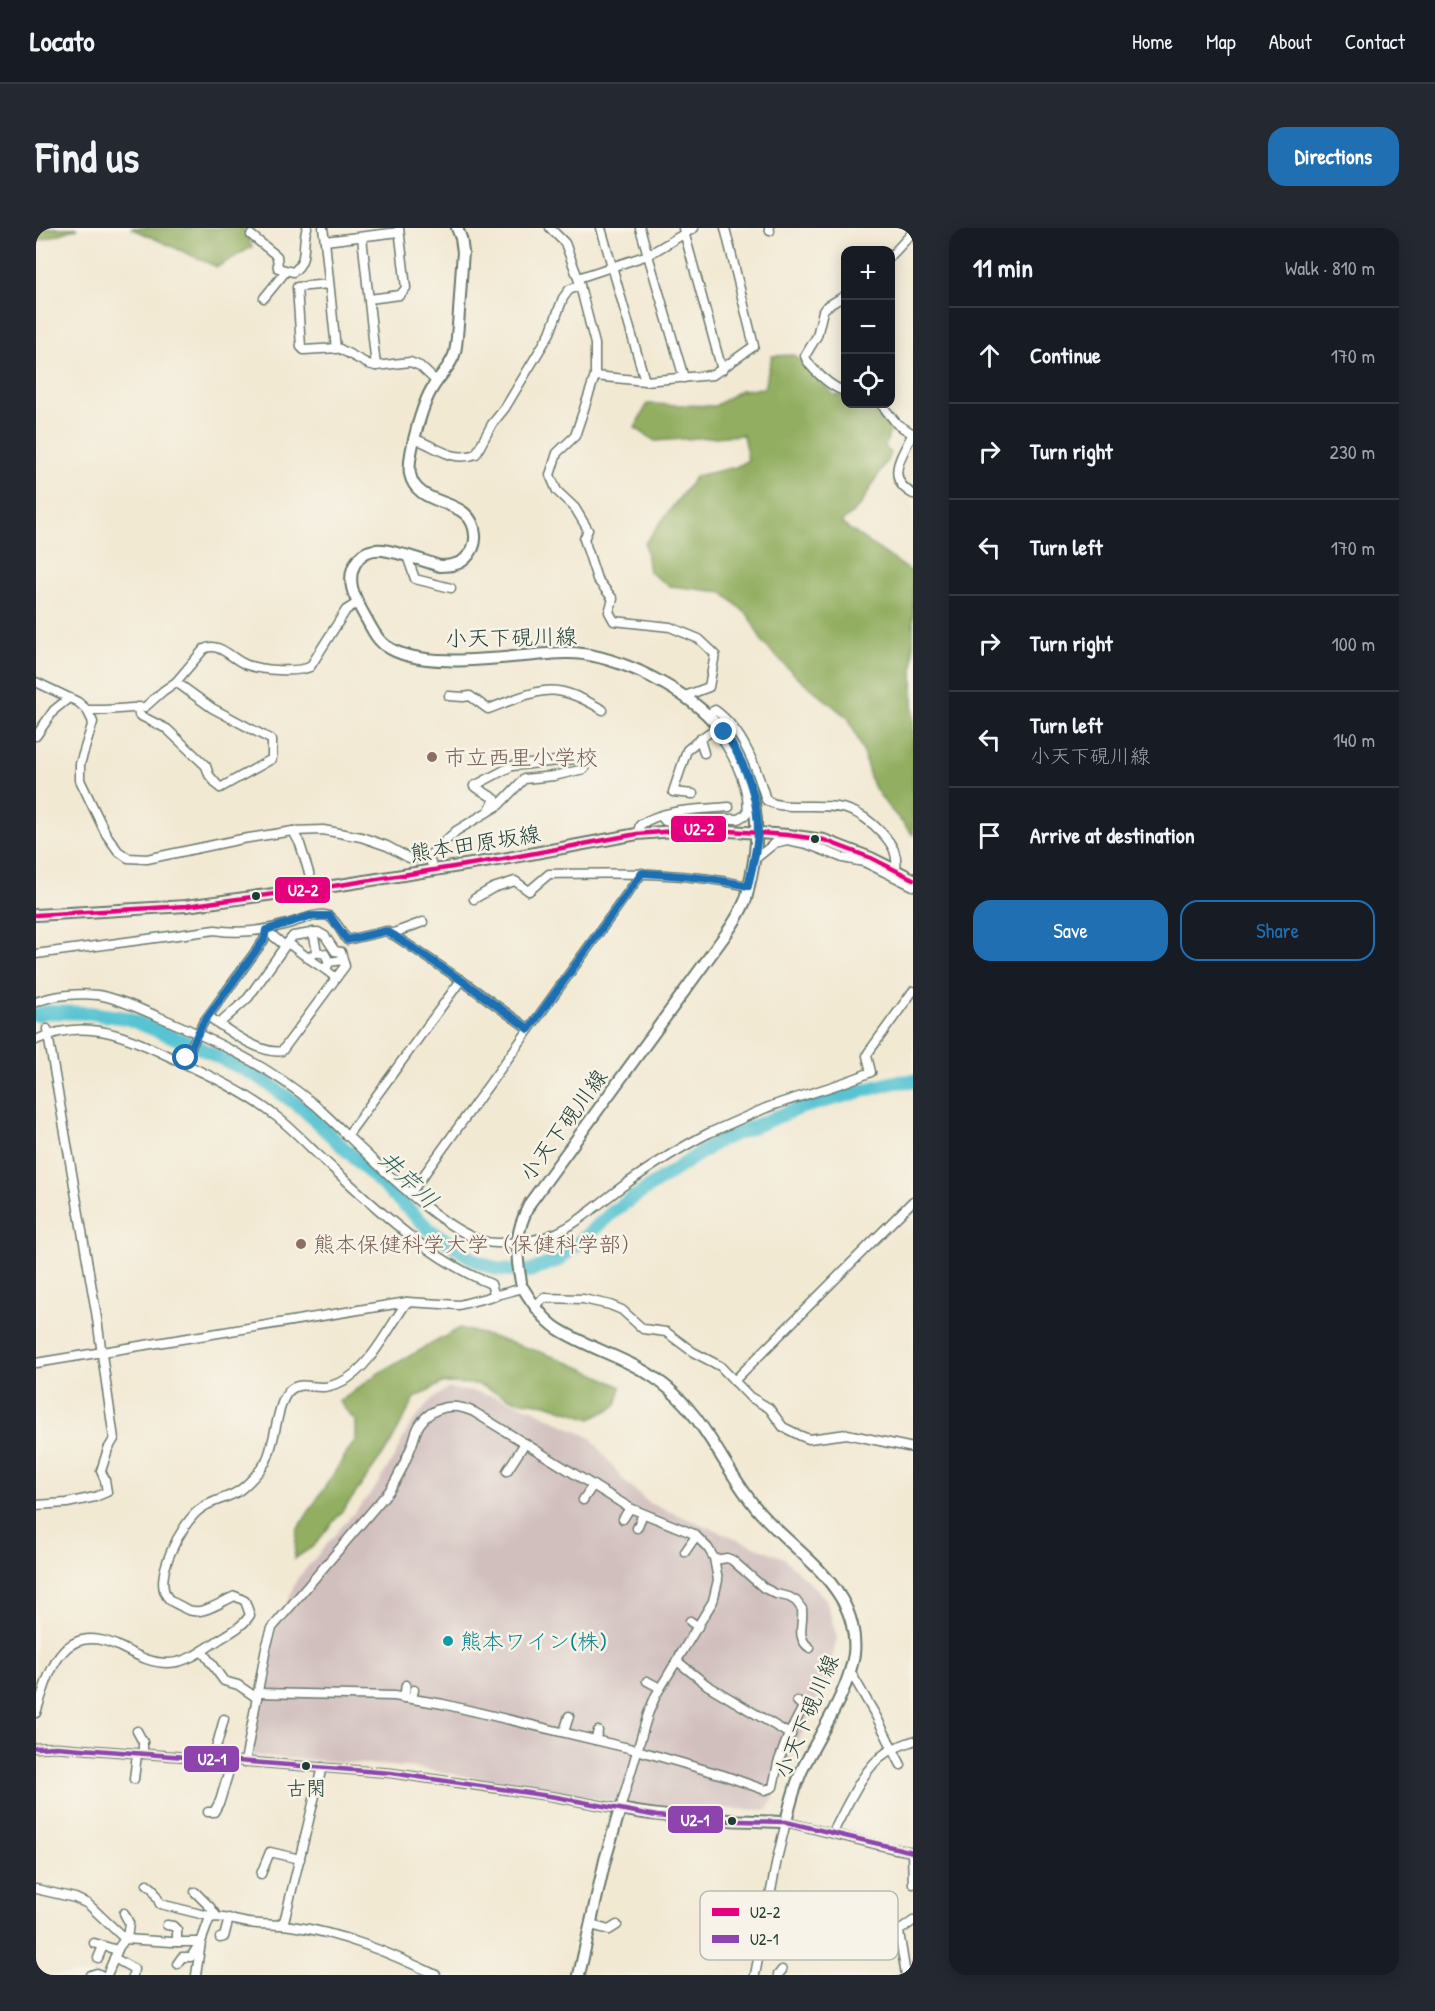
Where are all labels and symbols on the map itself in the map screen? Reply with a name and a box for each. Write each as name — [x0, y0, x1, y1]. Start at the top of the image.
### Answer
street label: 小天下硯川線 — [445, 621, 577, 653]
route end — [710, 718, 736, 744]
place label: 市立西里小学校 — [444, 742, 598, 772]
marker: 市立西里小学校 — [425, 750, 439, 764]
line badge: U2-2 — [670, 815, 727, 843]
street label: 熊本田原坂線 — [407, 818, 543, 868]
text: U2-2 — [684, 818, 715, 840]
unlabelled marker — [809, 833, 821, 845]
line badge: U2-2 — [274, 876, 331, 904]
text: U2-2 — [288, 879, 319, 901]
unlabelled marker — [250, 890, 262, 902]
route start — [172, 1044, 198, 1070]
street label: 小天下硯川線 — [512, 1063, 614, 1187]
water label: 井芹川 — [372, 1142, 446, 1216]
place label: 熊本保健科学大学（保健科学部） — [313, 1229, 643, 1259]
marker: 熊本保健科学大学（保健科学部） — [294, 1237, 308, 1251]
place label: 熊本ワイン(株) — [460, 1626, 607, 1656]
marker: 熊本ワイン(株) — [441, 1634, 455, 1648]
street label: 小天下硯川線 — [766, 1649, 846, 1783]
line badge: U2-1 — [183, 1745, 240, 1773]
text: U2-1 — [198, 1748, 226, 1770]
marker: 古閑 — [300, 1760, 312, 1772]
place label: 古閑 — [286, 1774, 326, 1801]
line badge: U2-1 — [667, 1805, 724, 1834]
text: U2-1 — [681, 1809, 709, 1831]
unlabelled marker — [726, 1815, 738, 1827]
legend — [700, 1891, 898, 1960]
text: U2-2 — [750, 1901, 781, 1923]
text: U2-1 — [750, 1928, 779, 1950]

